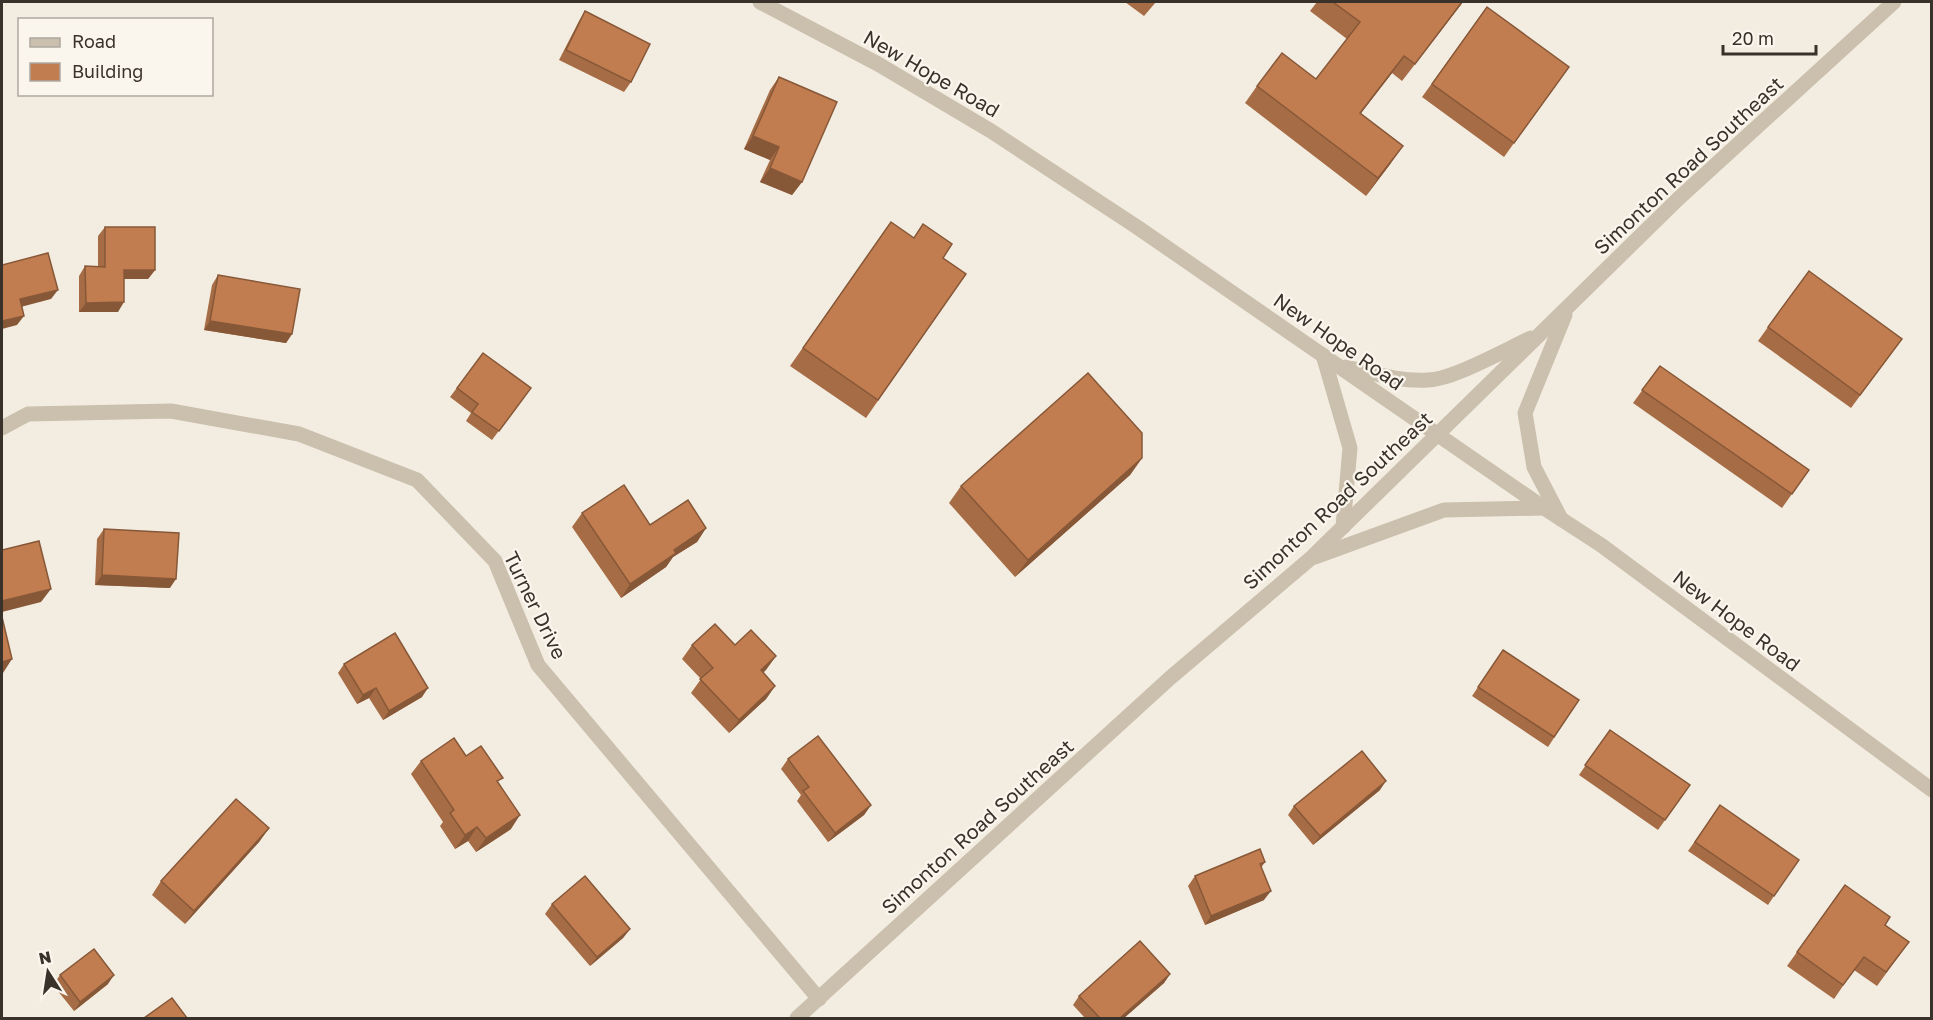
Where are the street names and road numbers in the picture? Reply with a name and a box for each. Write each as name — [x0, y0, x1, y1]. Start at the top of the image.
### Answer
street label: New Hope Road — [860, 24, 1004, 122]
street label: Simonton Road Southeast — [1588, 71, 1788, 259]
street label: New Hope Road — [1269, 287, 1409, 395]
street label: Simonton Road Southeast — [1237, 406, 1437, 594]
street label: Turner Drive — [500, 547, 572, 663]
street label: New Hope Road — [1669, 564, 1805, 676]
street label: Simonton Road Southeast — [876, 733, 1078, 919]

